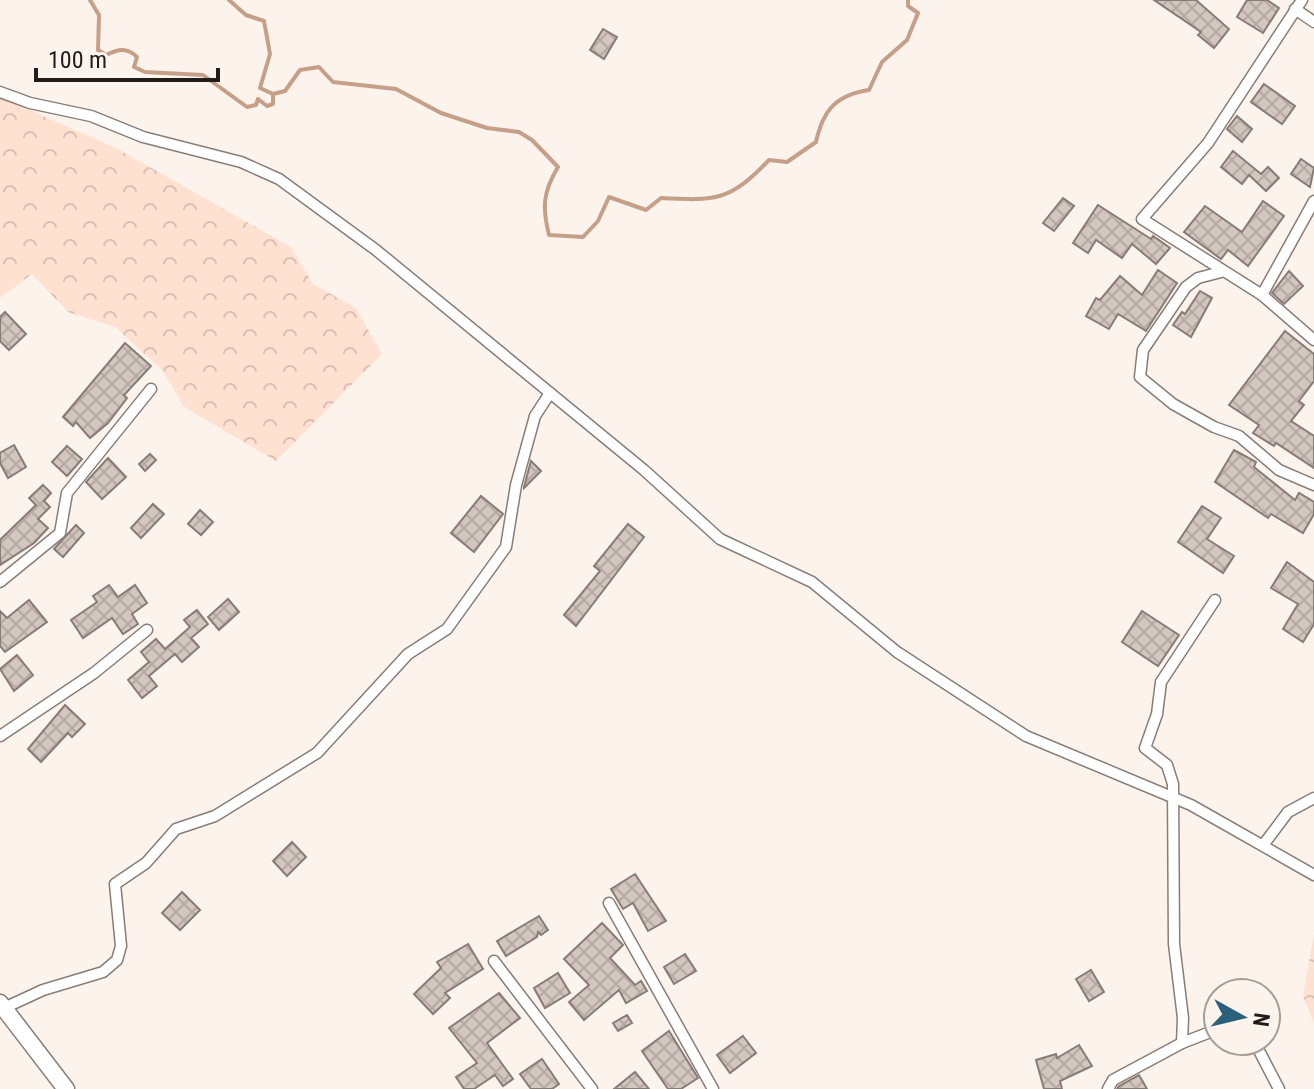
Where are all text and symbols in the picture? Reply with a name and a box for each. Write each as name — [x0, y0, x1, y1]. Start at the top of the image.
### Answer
scale bar — [36, 32, 218, 82]
text: 100 m — [48, 46, 107, 74]
north arrow — [1202, 977, 1282, 1057]
text: N — [1248, 1011, 1275, 1028]

